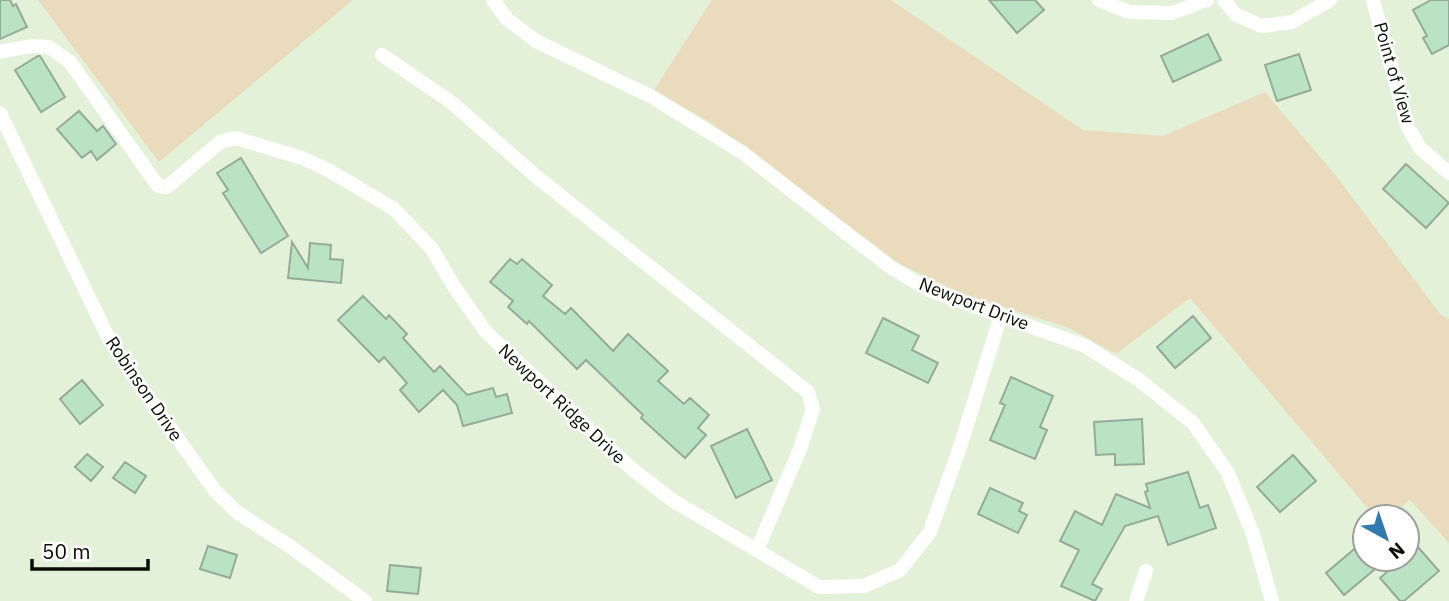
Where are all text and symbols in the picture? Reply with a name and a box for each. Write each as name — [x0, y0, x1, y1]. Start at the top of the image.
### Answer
street label: Point of View — [1369, 19, 1420, 127]
street label: Newport Drive — [916, 272, 1033, 335]
street label: Robinson Drive — [101, 332, 188, 446]
street label: Newport Ridge Drive — [494, 339, 631, 469]
north arrow — [1351, 503, 1421, 573]
scale bar — [32, 528, 147, 572]
text: 50 m — [42, 537, 91, 565]
text: N — [1384, 537, 1410, 565]

